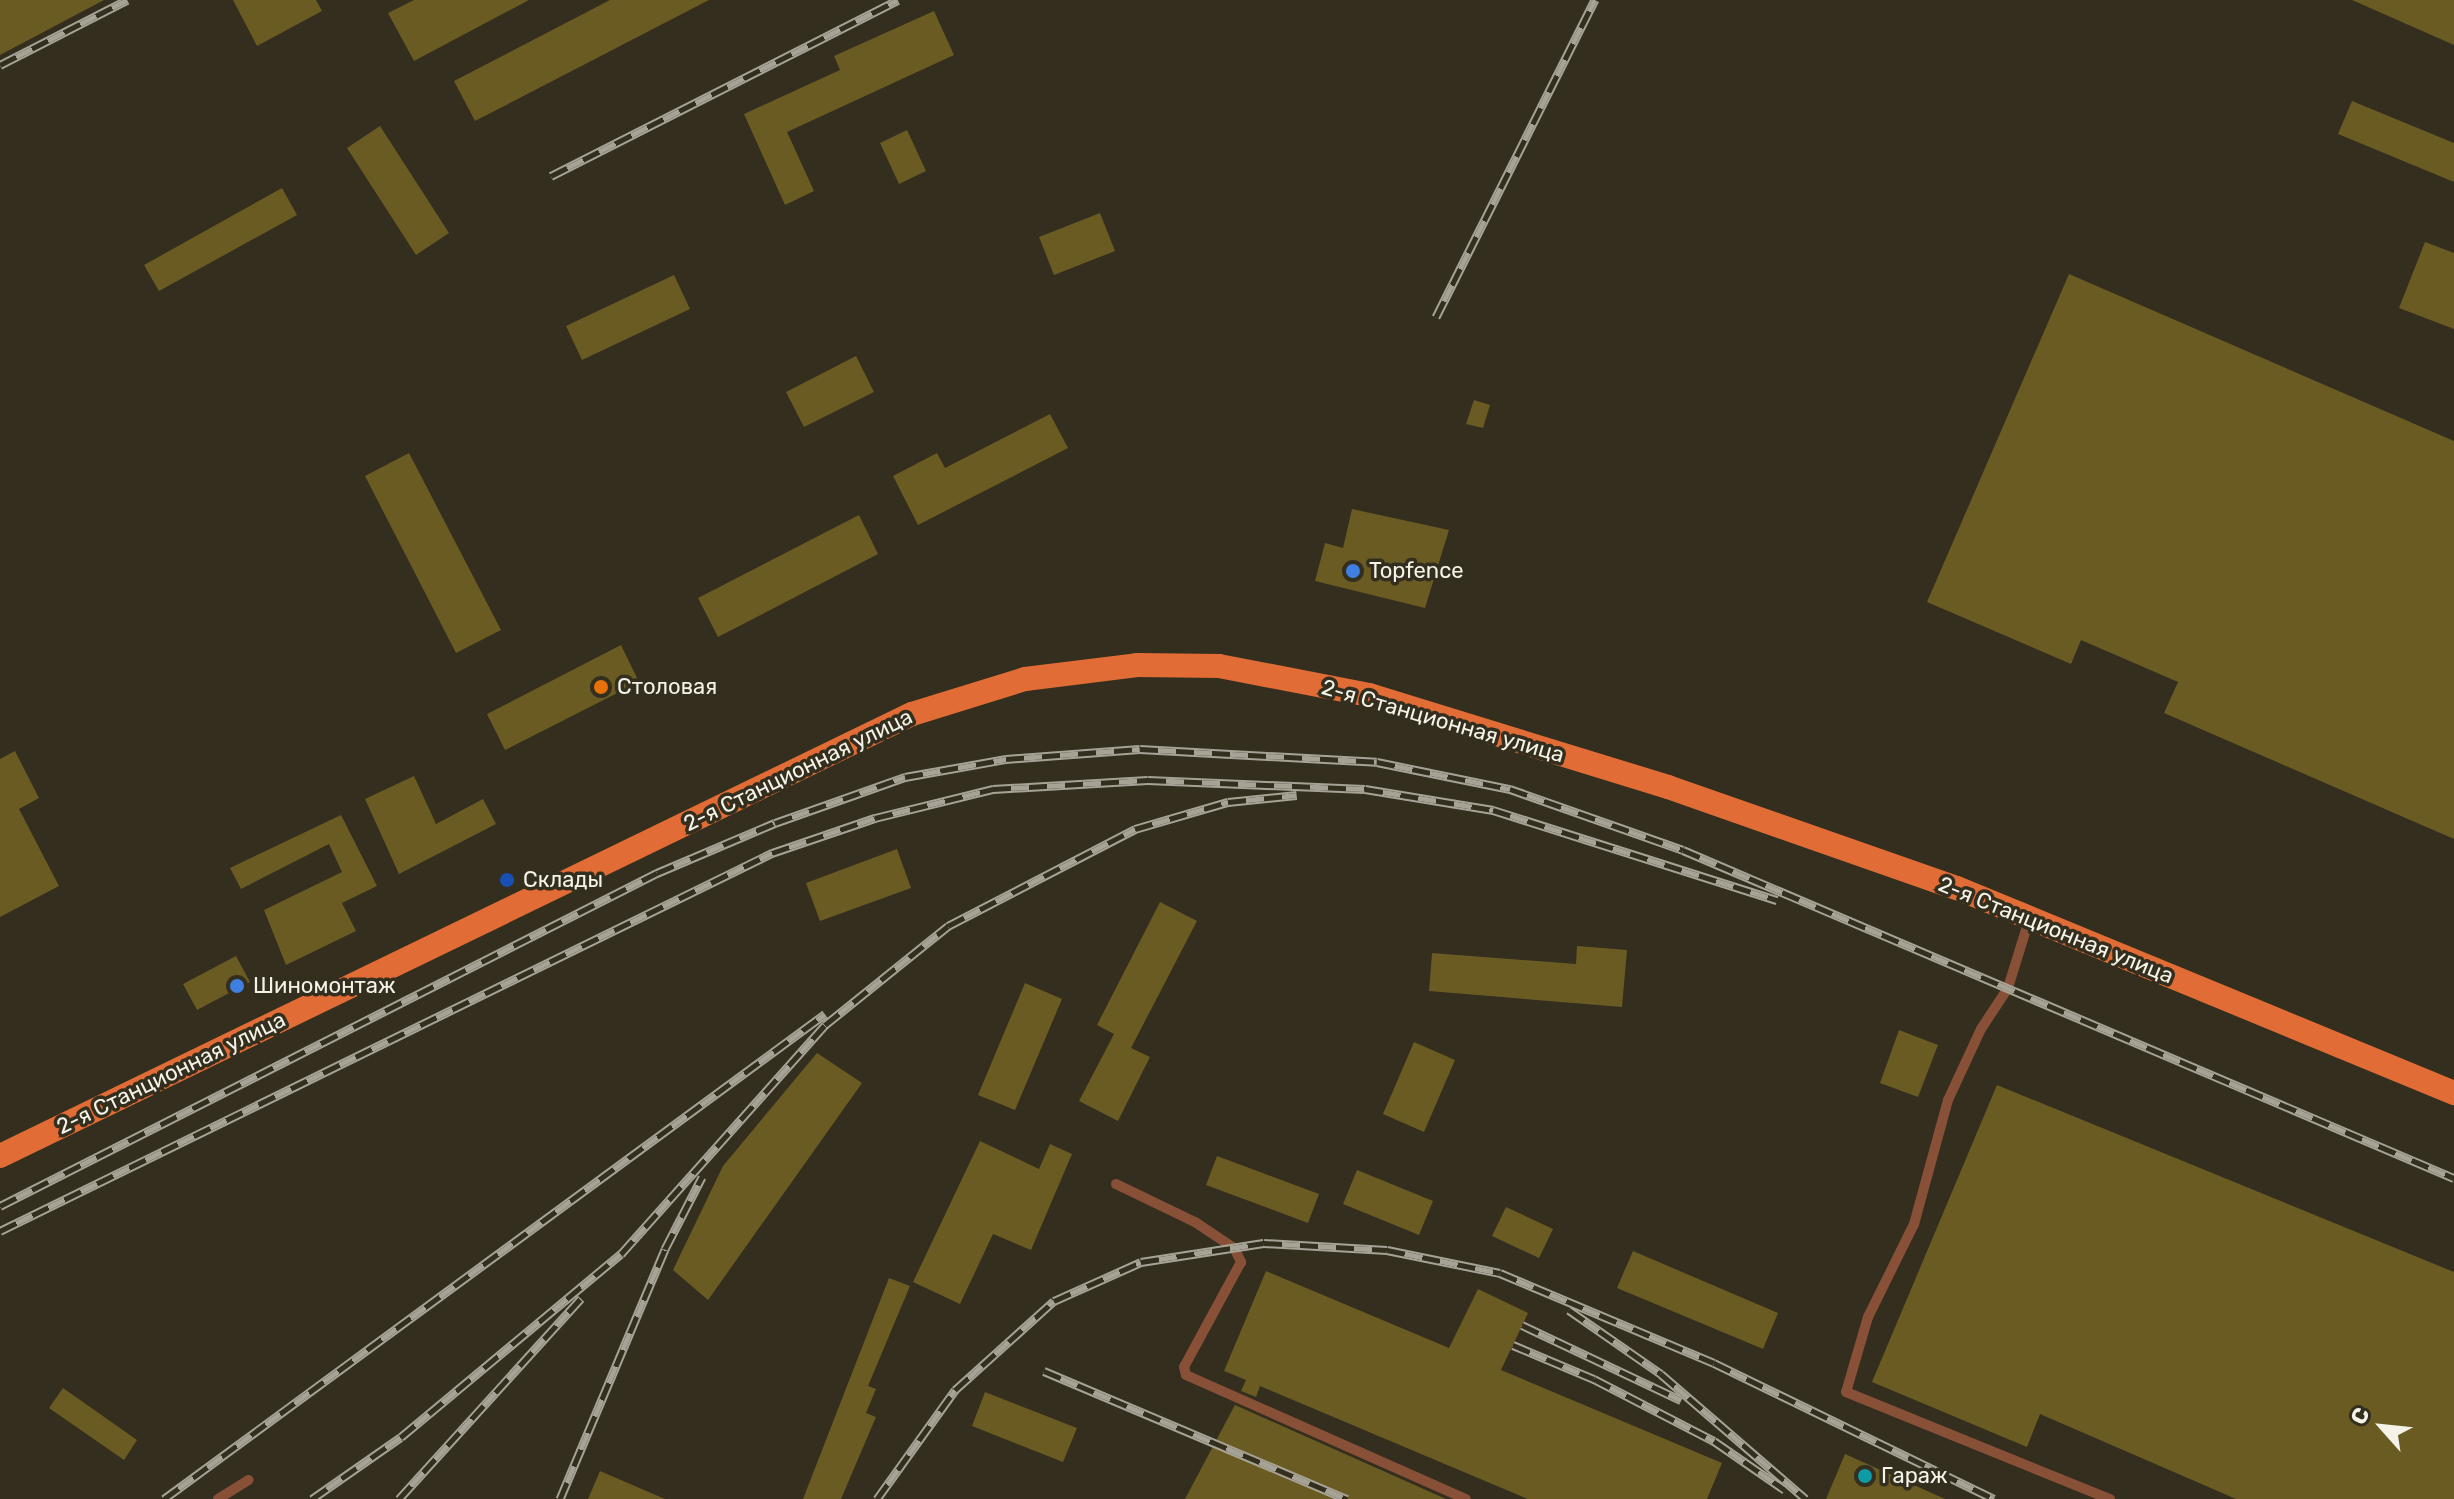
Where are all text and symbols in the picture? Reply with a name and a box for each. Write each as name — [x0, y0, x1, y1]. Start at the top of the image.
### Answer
place label: Topfence — [1369, 558, 1464, 584]
marker: Topfence — [1344, 562, 1362, 580]
place label: Столовая — [617, 674, 717, 700]
street label: 2-я Станционная улица — [1319, 674, 1567, 768]
marker: Столовая — [592, 678, 610, 696]
street label: 2-я Станционная улица — [679, 703, 917, 837]
place label: Склады — [523, 867, 603, 893]
marker: Склады — [498, 871, 516, 889]
street label: 2-я Станционная улица — [1935, 871, 2177, 989]
place label: Шиномонтаж — [253, 973, 396, 999]
marker: Шиномонтаж — [228, 977, 246, 995]
street label: 2-я Станционная улица — [52, 1006, 290, 1140]
north arrow — [2342, 1387, 2422, 1467]
text: С — [2345, 1403, 2376, 1429]
place label: Гараж — [1881, 1463, 1947, 1489]
marker: Гараж — [1856, 1467, 1874, 1485]

